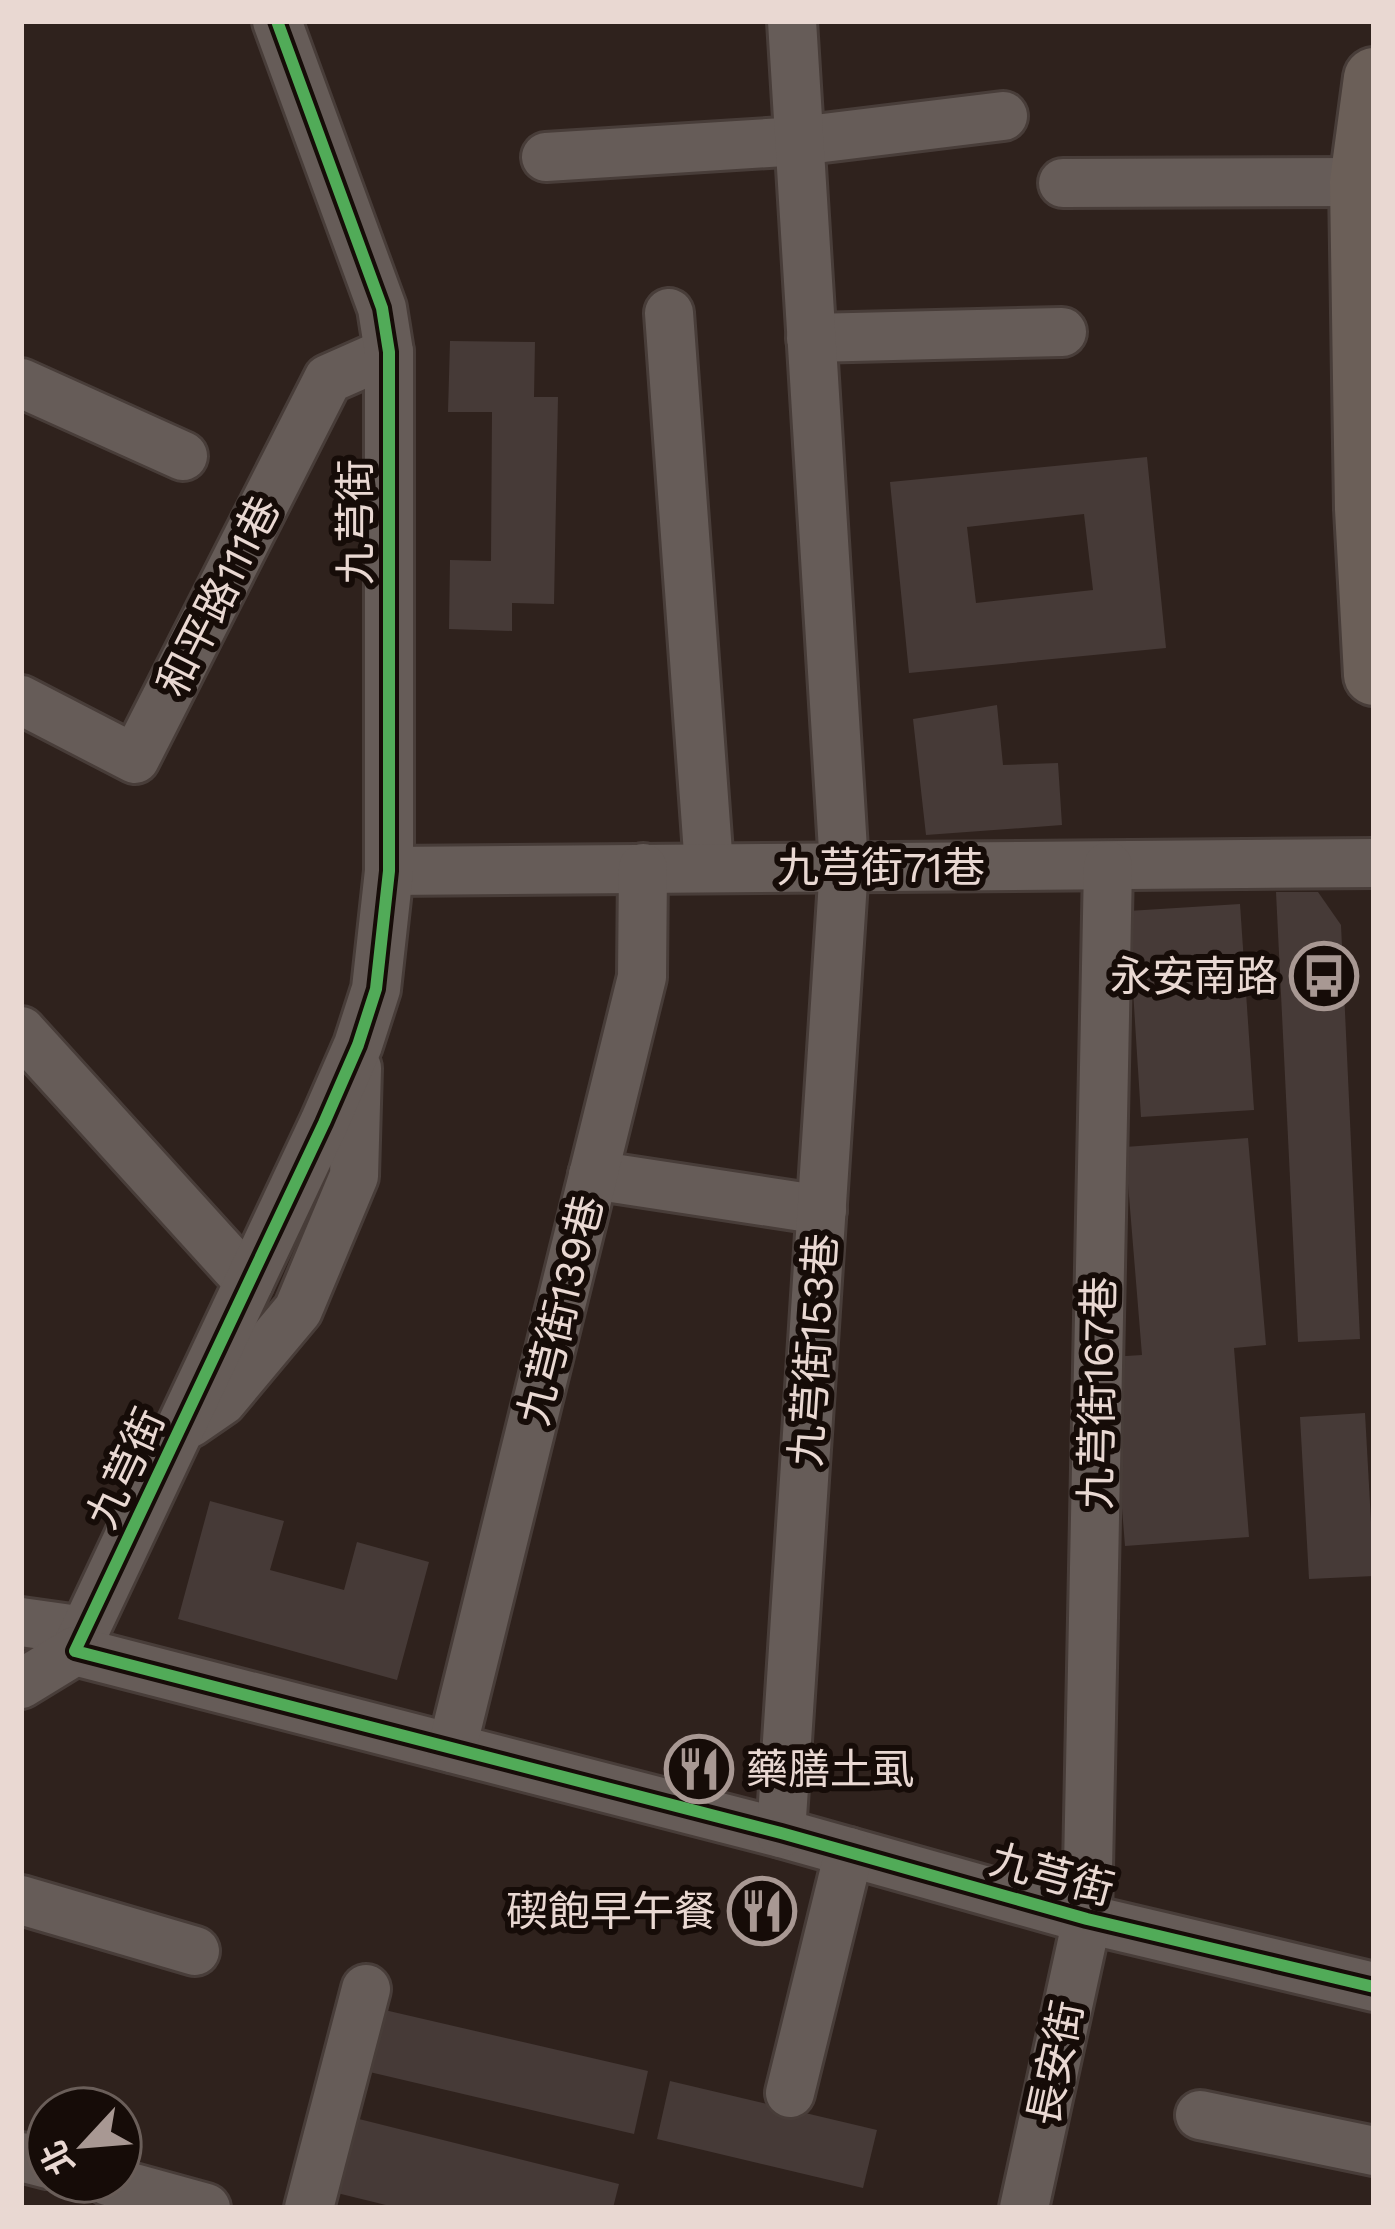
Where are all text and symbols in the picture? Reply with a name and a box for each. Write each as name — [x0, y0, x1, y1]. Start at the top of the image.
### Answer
street label: 九芎街 — [331, 459, 380, 585]
street label: 和平路111巷 — [147, 488, 290, 704]
street label: 九芎街71巷 — [777, 843, 985, 892]
bus stop icon: 永安南路 — [1289, 941, 1359, 1011]
place label: 永安南路 — [1110, 952, 1278, 1001]
street label: 九芎街139巷 — [508, 1190, 613, 1430]
street label: 九芎街153巷 — [781, 1232, 846, 1468]
street label: 九芎街167巷 — [1071, 1276, 1124, 1510]
street label: 九芎街 — [77, 1401, 174, 1536]
restaurant icon: 藥膳土虱 — [664, 1734, 734, 1804]
place label: 藥膳土虱 — [746, 1745, 914, 1794]
street label: 九芎街 — [985, 1835, 1119, 1914]
restaurant icon: 碶飽早午餐 — [727, 1876, 797, 1946]
place label: 碶飽早午餐 — [506, 1887, 716, 1936]
street label: 長安街 — [1018, 1996, 1093, 2130]
north arrow — [24, 2085, 144, 2205]
text: 北 — [33, 2135, 82, 2181]

